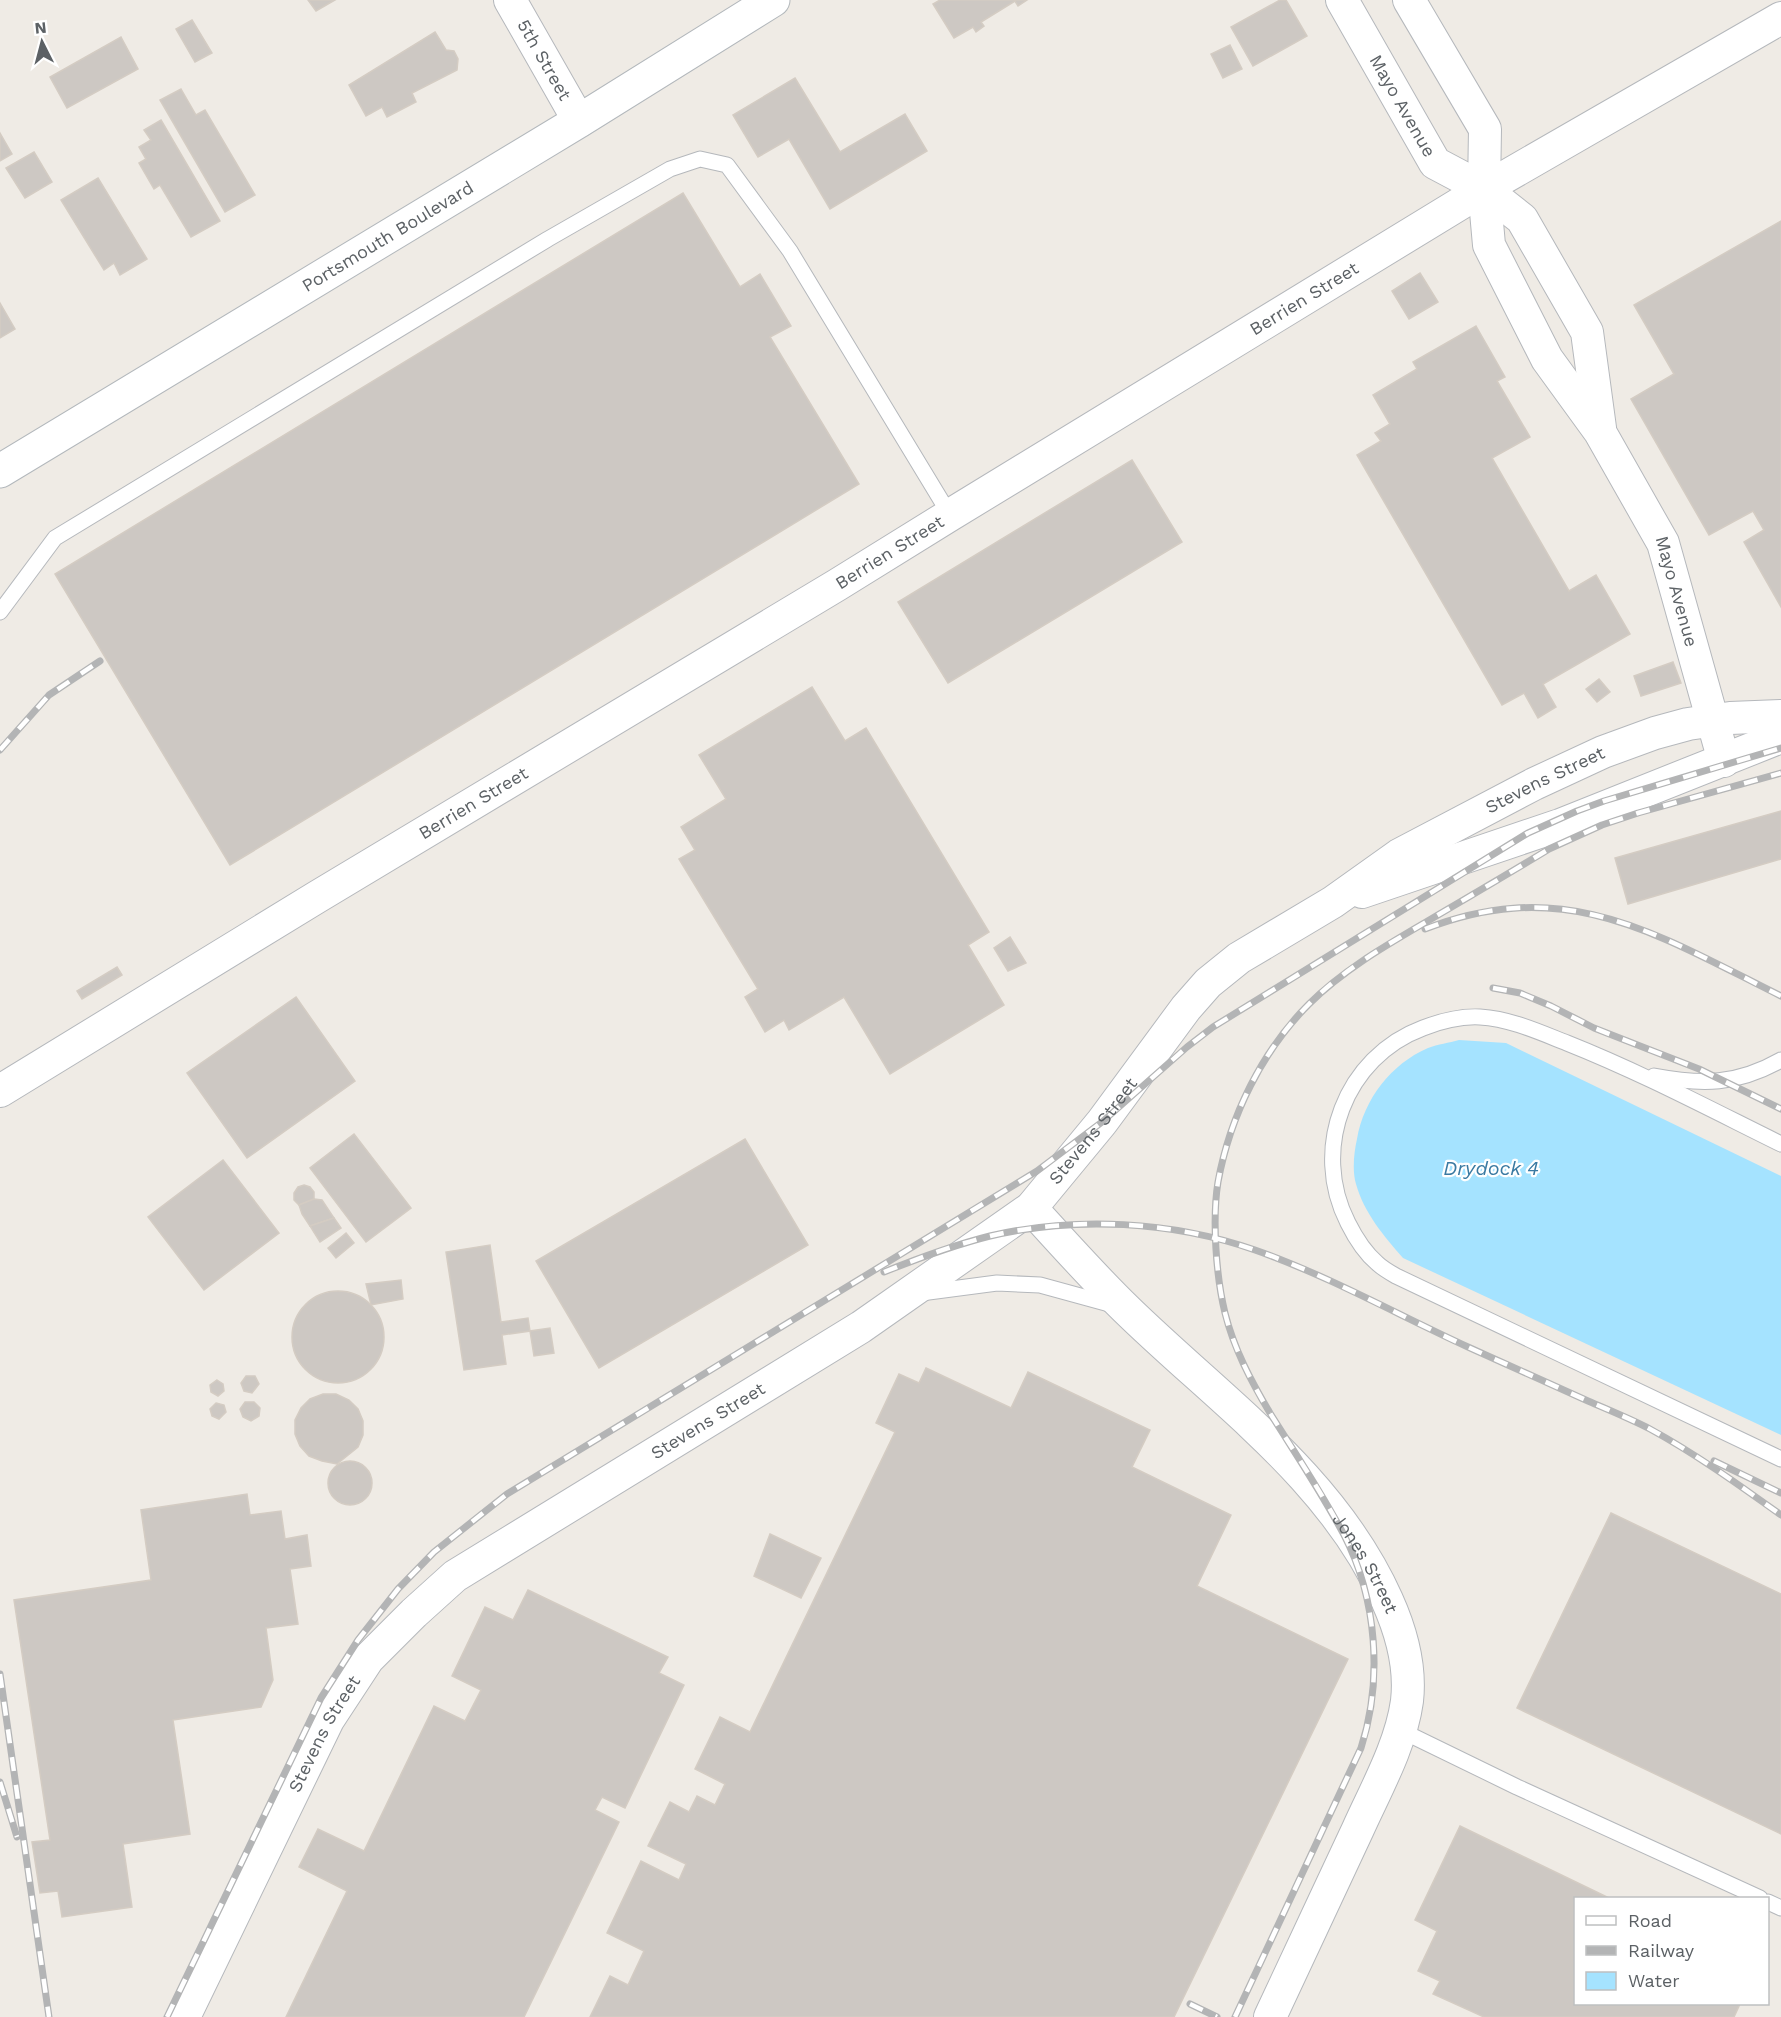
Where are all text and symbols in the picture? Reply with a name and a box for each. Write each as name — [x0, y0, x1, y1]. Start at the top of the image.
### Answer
north arrow — [12, 12, 72, 72]
street label: 5th Street — [513, 16, 576, 104]
text: N — [34, 18, 47, 38]
street label: Mayo Avenue — [1365, 51, 1440, 161]
street label: Portsmouth Boulevard — [298, 176, 477, 296]
street label: Berrien Street — [1246, 257, 1363, 339]
street label: Berrien Street — [831, 510, 948, 593]
street label: Mayo Avenue — [1652, 533, 1703, 649]
street label: Stevens Street — [1482, 742, 1608, 818]
street label: Berrien Street — [415, 762, 532, 844]
street label: Stevens Street — [1044, 1073, 1141, 1188]
water label: Drydock 4 — [1443, 1156, 1539, 1180]
street label: Stevens Street — [647, 1377, 769, 1463]
street label: Jones Street — [1328, 1509, 1403, 1617]
street label: Stevens Street — [284, 1671, 365, 1796]
legend — [1574, 1897, 1769, 2005]
text: Road — [1628, 1910, 1672, 1931]
text: Railway — [1628, 1940, 1695, 1961]
text: Water — [1628, 1970, 1680, 1991]

